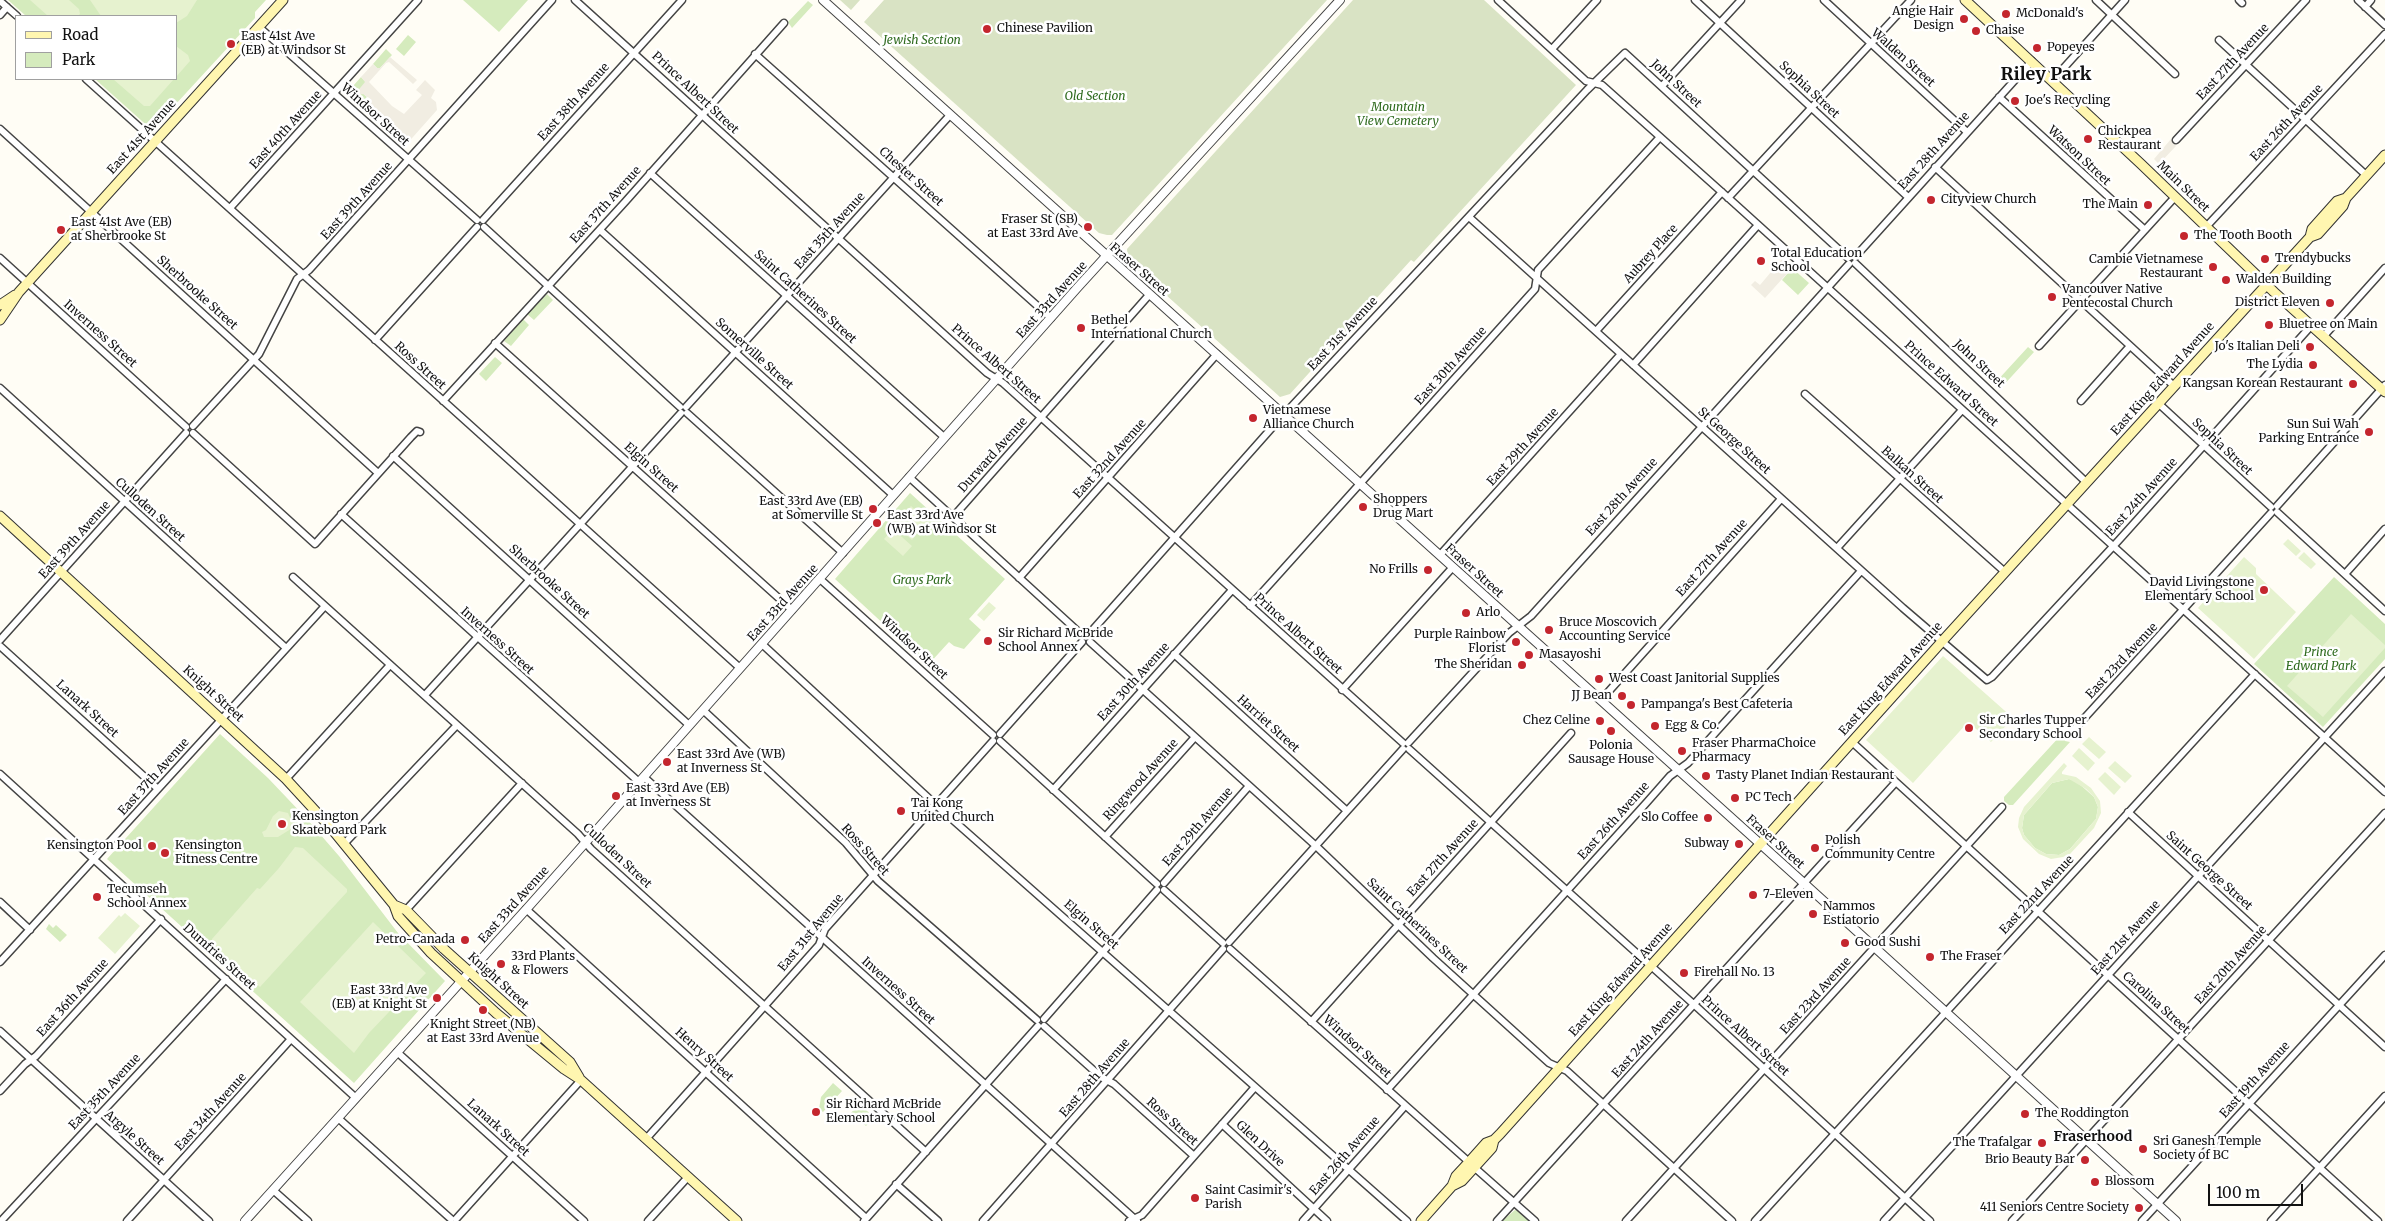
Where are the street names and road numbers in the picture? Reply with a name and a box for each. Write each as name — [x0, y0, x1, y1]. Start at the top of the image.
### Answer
street label: East 27th Avenue — [2194, 21, 2272, 103]
street label: Walden Street — [1868, 26, 1938, 90]
street label: Prince Albert Street — [649, 49, 741, 137]
street label: John Street — [1648, 57, 1704, 111]
street label: Sophia Street — [1776, 59, 1842, 121]
street label: East 38th Avenue — [535, 60, 613, 144]
street label: Windsor Street — [338, 81, 412, 149]
street label: East 26th Avenue — [2248, 82, 2326, 164]
street label: East 40th Avenue — [247, 88, 325, 172]
street label: East 41st Avenue — [105, 97, 179, 177]
street label: East 28th Avenue — [1895, 109, 1973, 193]
street label: Watson Street — [2045, 123, 2113, 189]
street label: Chester Street — [876, 144, 946, 210]
street label: Main Street — [2154, 158, 2212, 216]
street label: East 39th Avenue — [318, 159, 396, 243]
street label: East 37th Avenue — [568, 164, 644, 246]
street label: East 35th Avenue — [792, 190, 868, 272]
street label: Aubrey Place — [1621, 222, 1681, 286]
street label: Fraser Street — [1107, 240, 1171, 300]
street label: Saint Catherines Street — [751, 247, 859, 347]
street label: Sherbrooke Street — [154, 253, 240, 333]
street label: East 33rd Avenue — [1014, 259, 1090, 341]
street label: East 31st Avenue — [1305, 294, 1381, 374]
street label: Inverness Street — [60, 297, 140, 371]
street label: Somerville Street — [712, 315, 796, 393]
street label: East King Edward Avenue — [2108, 320, 2218, 438]
street label: Prince Albert Street — [949, 321, 1043, 407]
street label: East 30th Avenue — [1412, 324, 1490, 408]
street label: John Street — [1951, 337, 2007, 391]
street label: Prince Edward Street — [1901, 338, 2001, 430]
street label: Ross Street — [391, 339, 449, 393]
street label: East 29th Avenue — [1484, 405, 1562, 489]
street label: St George Street — [1695, 405, 1773, 477]
street label: Durward Avenue — [956, 414, 1030, 496]
street label: East 32nd Avenue — [1071, 416, 1149, 502]
street label: Sophia Street — [2189, 416, 2255, 478]
street label: Elgin Street — [621, 440, 681, 496]
street label: Balkan Street — [1878, 444, 1946, 506]
street label: East 28th Avenue — [1583, 455, 1661, 539]
street label: East 24th Avenue — [2103, 455, 2181, 539]
street label: Culloden Street — [112, 475, 188, 545]
street label: East 39th Avenue — [36, 498, 114, 582]
street label: East 27th Avenue — [1674, 516, 1750, 600]
street label: Fraser Street — [1442, 541, 1506, 601]
street label: Sherbrooke Street — [506, 542, 592, 622]
street label: East 33rd Avenue — [745, 562, 821, 644]
street label: Prince Albert Street — [1251, 591, 1345, 677]
street label: Inverness Street — [457, 604, 537, 678]
street label: Windsor Street — [877, 613, 951, 683]
street label: East King Edward Avenue — [1836, 620, 1946, 738]
street label: East 23rd Avenue — [2083, 620, 2161, 702]
street label: East 30th Avenue — [1095, 640, 1173, 724]
street label: Knight Street — [180, 663, 246, 725]
street label: Lanark Street — [53, 677, 121, 741]
street label: Harriet Street — [1234, 692, 1302, 756]
street label: East 37th Avenue — [116, 736, 192, 818]
street label: Ringwood Avenue — [1101, 736, 1181, 824]
street label: East 26th Avenue — [1575, 779, 1653, 863]
street label: East 29th Avenue — [1160, 785, 1236, 869]
street label: Fraser Street — [1743, 812, 1807, 872]
street label: East 27th Avenue — [1405, 816, 1481, 900]
street label: Culloden Street — [580, 821, 654, 891]
street label: Ross Street — [838, 821, 892, 879]
street label: Saint George Street — [2163, 828, 2255, 914]
street label: East 22nd Avenue — [1997, 853, 2077, 937]
street label: East 33rd Avenue — [476, 864, 552, 946]
street label: Saint Catherines Street — [1364, 875, 1470, 977]
street label: East 31st Avenue — [775, 891, 847, 975]
street label: Elgin Street — [1061, 897, 1121, 953]
street label: East 21st Avenue — [2089, 898, 2163, 978]
street label: Dumfries Street — [180, 921, 258, 993]
street label: East King Edward Avenue — [1566, 921, 1676, 1039]
street label: East 20th Avenue — [2192, 923, 2270, 1007]
street label: Knight Street — [465, 950, 531, 1012]
street label: Inverness Street — [858, 954, 938, 1028]
street label: East 23rd Avenue — [1778, 955, 1854, 1037]
street label: East 36th Avenue — [34, 956, 112, 1040]
street label: Carolina Street — [2119, 969, 2193, 1037]
street label: Prince Albert Street — [1698, 993, 1792, 1079]
street label: East 24th Avenue — [1609, 997, 1687, 1081]
street label: Windsor Street — [1320, 1013, 1394, 1081]
street label: Henry Street — [672, 1025, 736, 1085]
street label: East 28th Avenue — [1057, 1036, 1133, 1120]
street label: East 19th Avenue — [2217, 1039, 2293, 1121]
street label: East 35th Avenue — [66, 1051, 144, 1133]
street label: East 34th Avenue — [172, 1070, 250, 1154]
street label: Ross Street — [1143, 1095, 1201, 1149]
street label: Lanark Street — [464, 1096, 532, 1160]
street label: Argyle Street — [101, 1108, 167, 1168]
street label: East 26th Avenue — [1307, 1114, 1383, 1198]
street label: Glen Drive — [1233, 1118, 1287, 1170]

